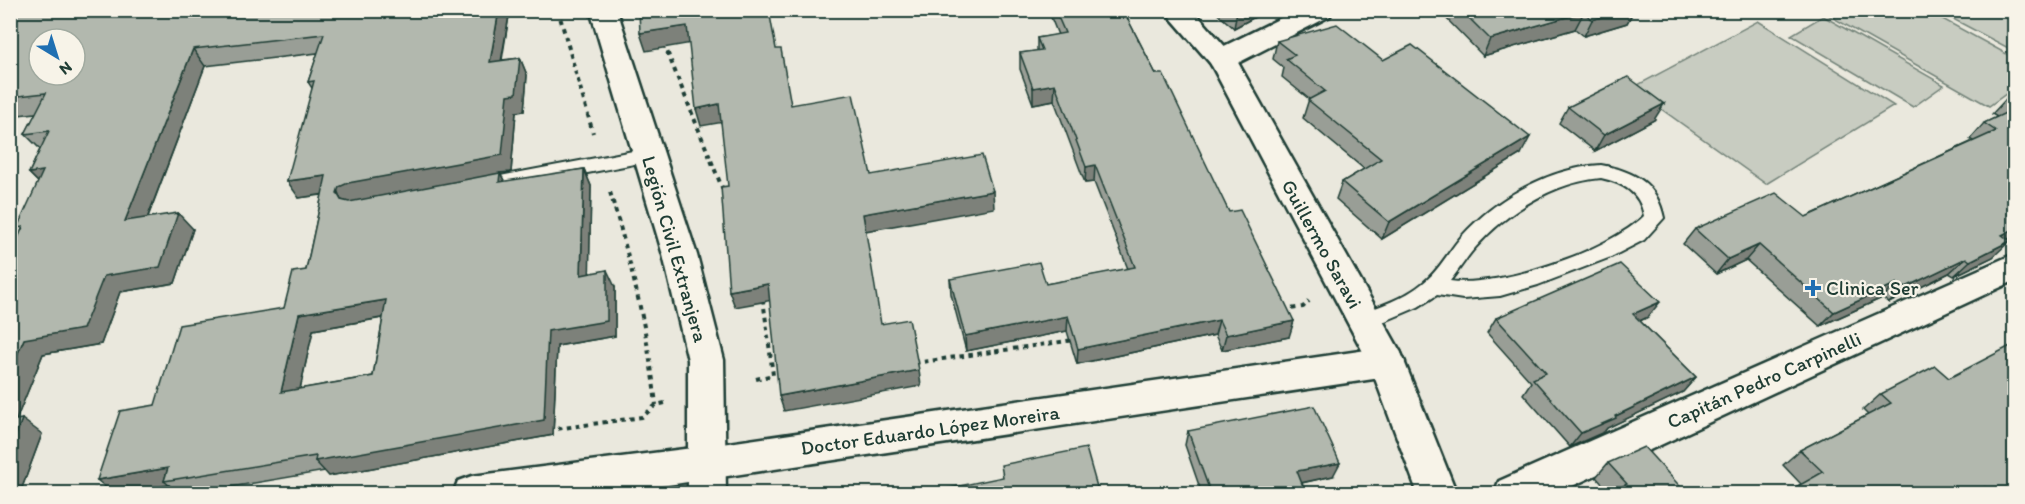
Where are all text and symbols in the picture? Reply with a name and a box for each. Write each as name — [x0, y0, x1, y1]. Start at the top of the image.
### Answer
north arrow — [27, 27, 87, 87]
text: N — [56, 58, 76, 79]
street label: Legión Civil Extranjera — [637, 153, 713, 346]
street label: Guillermo Saravi — [1277, 175, 1367, 313]
place label: Clinica Ser — [1826, 276, 1918, 300]
marker: Clinica Ser — [1804, 279, 1822, 297]
street label: Capitán Pedro Carpinelli — [1663, 326, 1865, 434]
street label: Doctor Eduardo López Moreira — [799, 400, 1062, 460]

